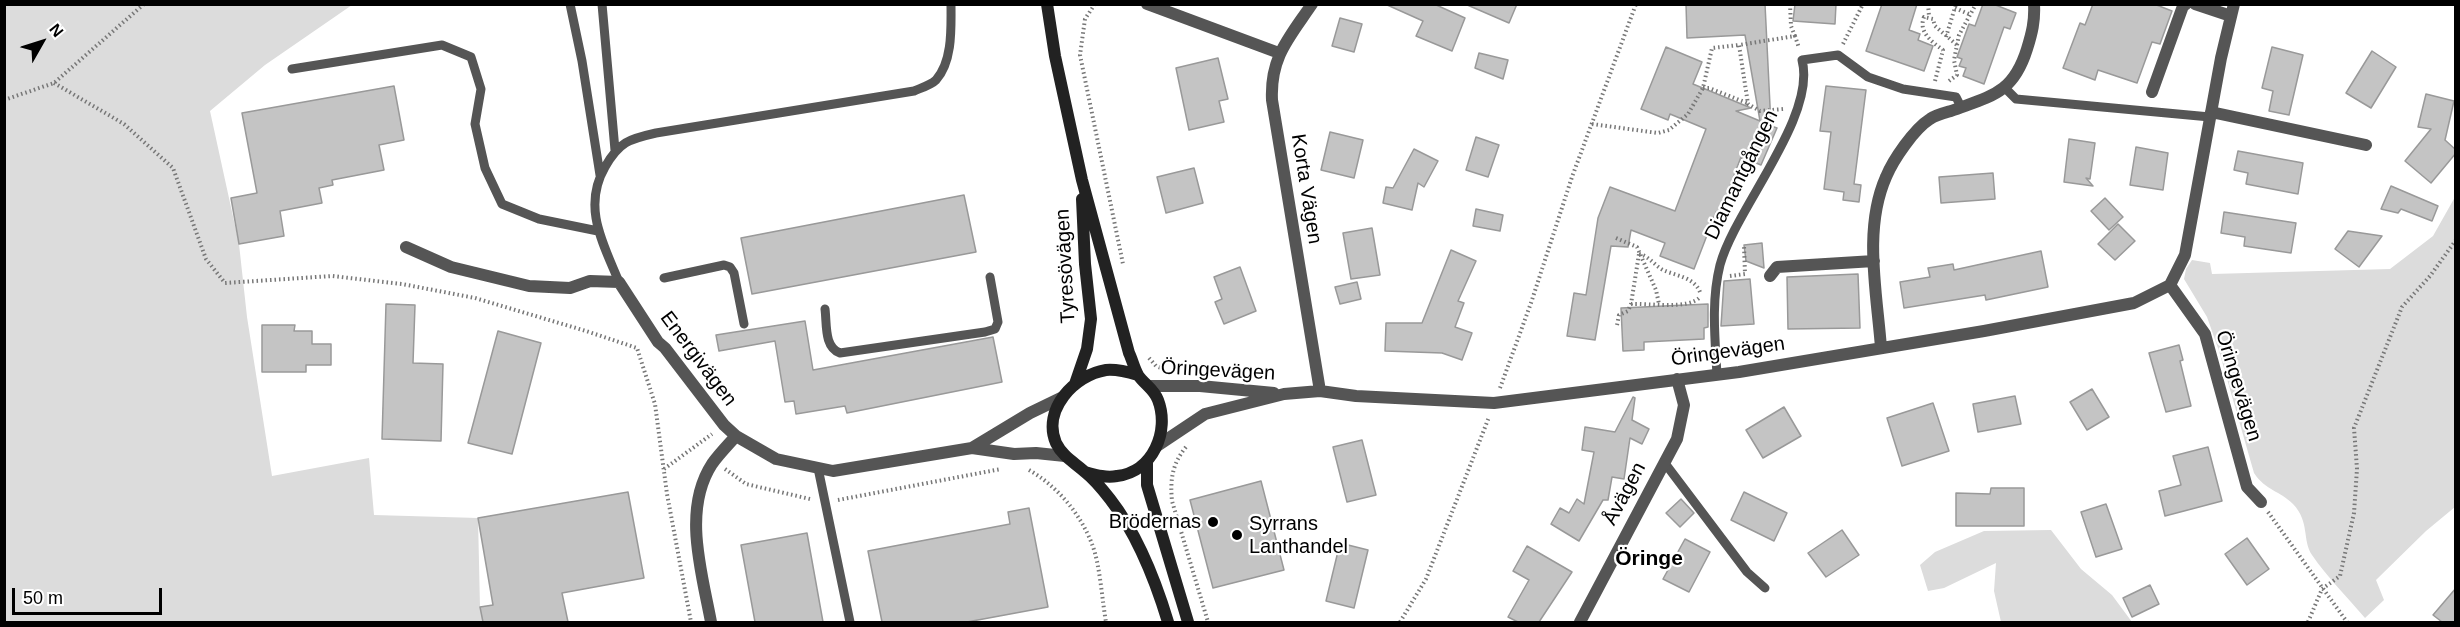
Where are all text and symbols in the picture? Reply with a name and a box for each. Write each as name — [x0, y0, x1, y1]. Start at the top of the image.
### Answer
north arrow — [12, 12, 72, 72]
text: N — [46, 21, 67, 40]
street label: Diamantgången — [1700, 106, 1784, 244]
street label: Korta Vägen — [1285, 132, 1327, 246]
street label: Tyresövägen — [1051, 208, 1081, 324]
street label: Energivägen — [655, 307, 741, 411]
street label: Öringevägen — [2210, 328, 2266, 444]
street label: Öringevägen — [1670, 332, 1786, 372]
street label: Öringevägen — [1160, 356, 1276, 386]
street label: Åvägen — [1598, 458, 1652, 530]
place label: Brödernas — [1109, 510, 1201, 534]
place label: Syrrans Lanthandel — [1249, 512, 1348, 559]
marker: Brödernas — [1206, 515, 1220, 529]
marker: Syrrans Lanthandel — [1230, 528, 1244, 542]
district label: Öringe — [1615, 546, 1683, 572]
scale bar — [15, 576, 165, 614]
text: 50 m — [23, 588, 63, 608]

